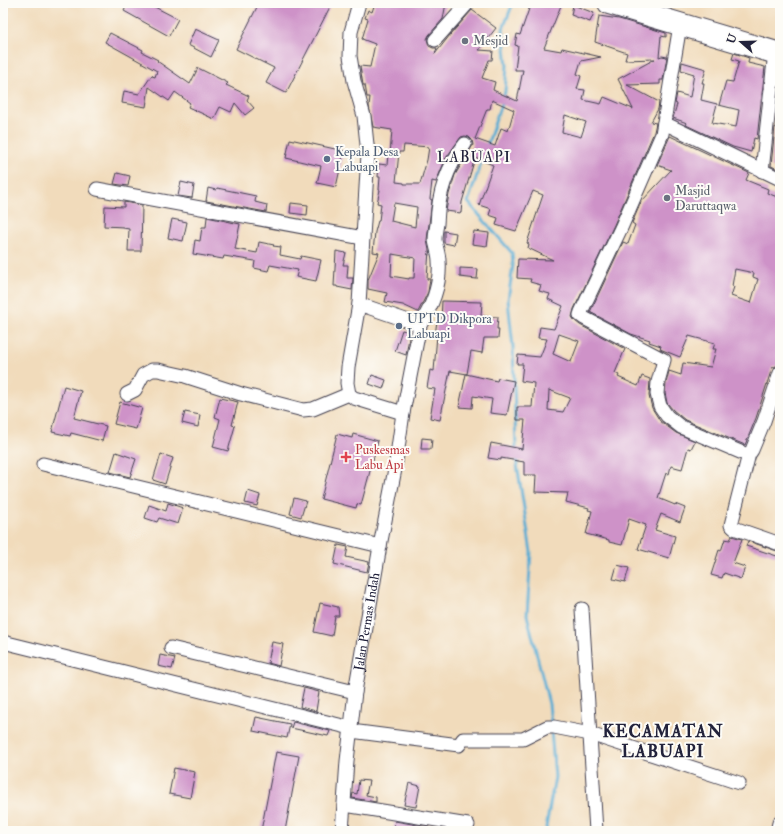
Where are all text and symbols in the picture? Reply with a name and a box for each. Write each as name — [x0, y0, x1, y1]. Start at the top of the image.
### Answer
north arrow — [721, 22, 761, 62]
text: U — [724, 31, 740, 45]
place label: Mesjid — [473, 33, 509, 49]
marker: Mesjid — [460, 36, 470, 46]
place label: Kepala Desa Labuapi — [335, 144, 399, 176]
district label: LABUAPI — [437, 148, 511, 167]
marker: Kepala Desa Labuapi — [322, 154, 332, 164]
place label: Masjid Daruttaqwa — [675, 183, 737, 214]
marker: Masjid Daruttaqwa — [662, 193, 672, 203]
place label: UPTD Dikpora Labuapi — [407, 311, 493, 343]
marker: UPTD Dikpora Labuapi — [394, 321, 404, 331]
place label: Puskesmas Labu Api — [355, 442, 410, 474]
marker: Puskesmas Labu Api — [340, 451, 352, 463]
street label: Jalan Permas Indah — [351, 571, 383, 673]
district label: KECAMATAN LABUAPI — [602, 721, 724, 762]

